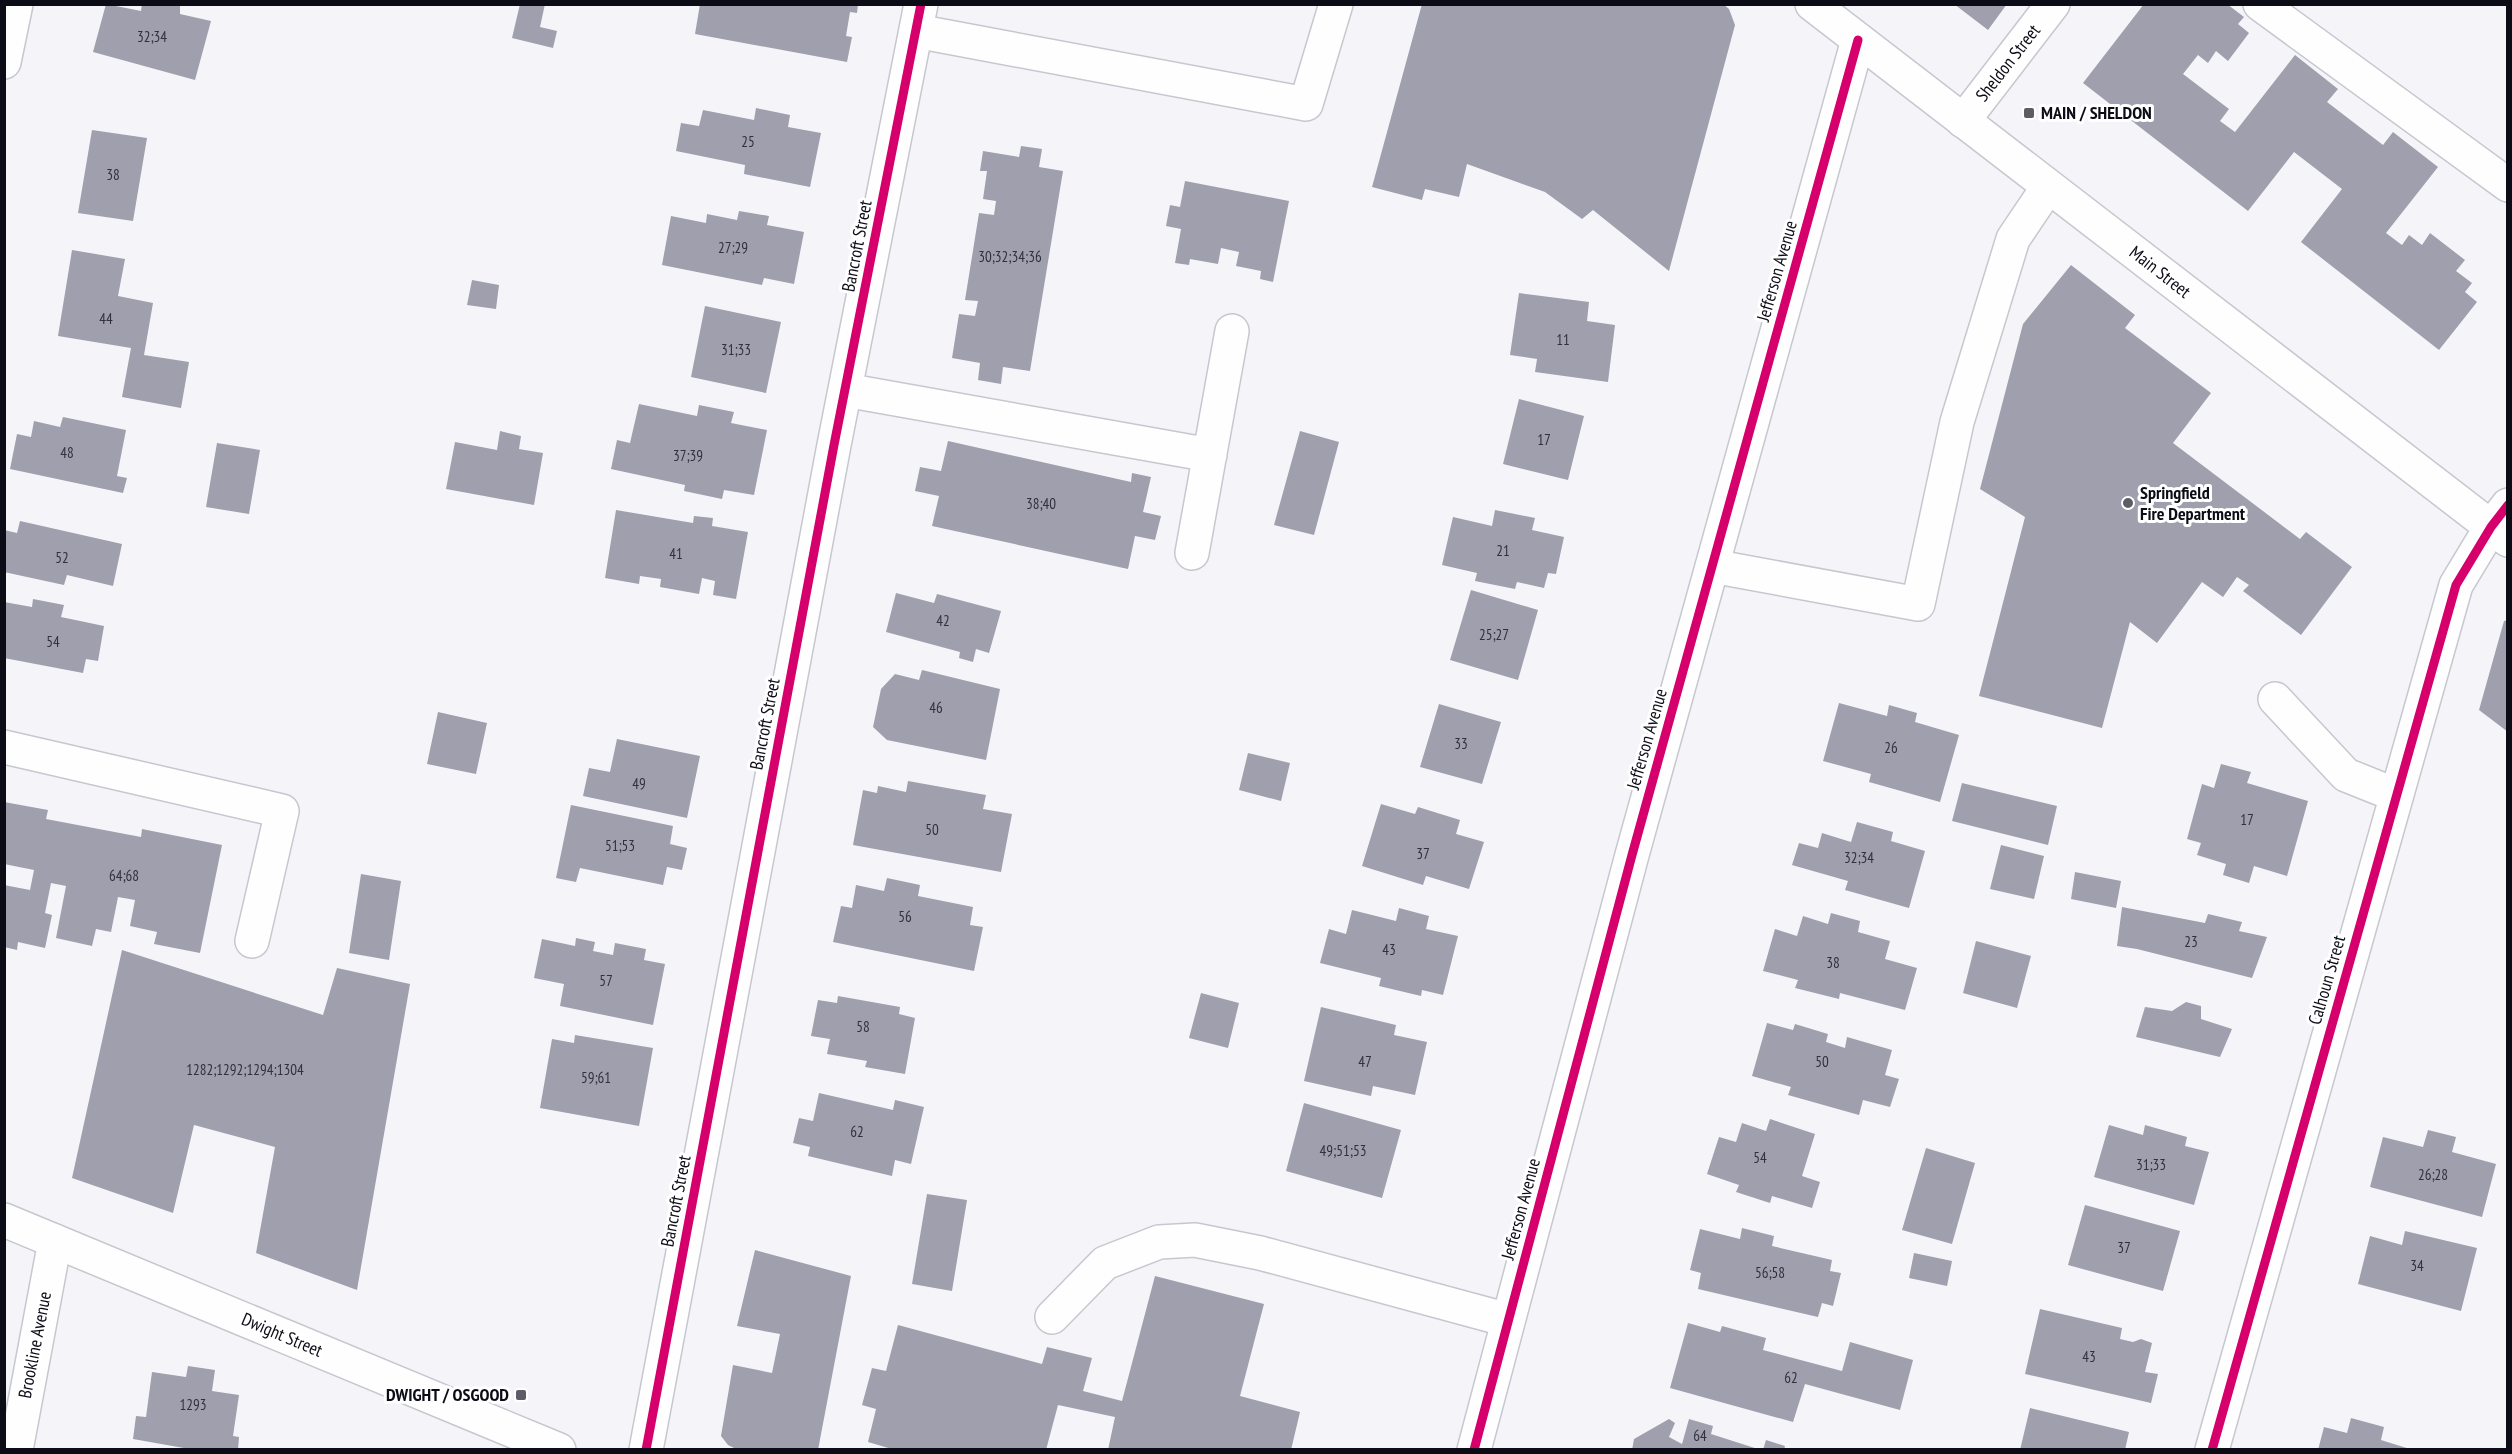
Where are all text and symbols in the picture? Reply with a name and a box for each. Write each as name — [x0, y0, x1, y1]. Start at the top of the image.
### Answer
street label: Sheldon Street — [1970, 19, 2045, 106]
house number: 32;34 — [137, 27, 167, 46]
place label: MAIN / SHELDON — [2041, 101, 2152, 124]
marker: MAIN / SHELDON — [2022, 106, 2036, 120]
house number: 25 — [741, 132, 755, 151]
house number: 38 — [106, 165, 120, 184]
street label: Bancroft Street — [836, 198, 877, 294]
street label: Jefferson Avenue — [1751, 218, 1802, 325]
house number: 27;29 — [718, 238, 748, 257]
street label: Main Street — [2125, 241, 2196, 303]
house number: 30;32;34;36 — [978, 247, 1042, 266]
house number: 44 — [99, 309, 113, 328]
house number: 11 — [1556, 330, 1570, 349]
house number: 31;33 — [721, 340, 751, 359]
house number: 17 — [1537, 430, 1551, 449]
house number: 48 — [60, 443, 74, 462]
house number: 37;39 — [673, 446, 703, 465]
place label: Springfield Fire Department — [2140, 481, 2246, 525]
house number: 38;40 — [1026, 494, 1056, 513]
marker: Springfield Fire Department — [2121, 496, 2135, 510]
house number: 21 — [1496, 541, 1510, 560]
house number: 41 — [669, 544, 683, 563]
house number: 52 — [55, 548, 69, 567]
house number: 42 — [936, 611, 950, 630]
house number: 25;27 — [1479, 625, 1509, 644]
house number: 54 — [46, 632, 60, 651]
street label: Bancroft Street — [744, 676, 785, 772]
street label: Jefferson Avenue — [1621, 686, 1672, 793]
house number: 46 — [929, 698, 943, 717]
house number: 33 — [1454, 734, 1468, 753]
house number: 26 — [1884, 738, 1898, 757]
house number: 49 — [632, 774, 646, 793]
house number: 17 — [2240, 810, 2254, 829]
house number: 50 — [925, 820, 939, 839]
house number: 51;53 — [605, 836, 635, 855]
house number: 37 — [1416, 844, 1430, 863]
house number: 32;34 — [1844, 848, 1874, 867]
house number: 64;68 — [109, 866, 139, 885]
house number: 56 — [898, 907, 912, 926]
house number: 23 — [2184, 932, 2198, 951]
street label: Calhoun Street — [2303, 932, 2350, 1027]
house number: 43 — [1382, 940, 1396, 959]
house number: 38 — [1826, 953, 1840, 972]
house number: 57 — [599, 971, 613, 990]
house number: 58 — [856, 1017, 870, 1036]
house number: 47 — [1358, 1052, 1372, 1071]
house number: 50 — [1815, 1052, 1829, 1071]
house number: 1282;1292;1294;1304 — [186, 1060, 304, 1079]
house number: 59;61 — [581, 1068, 611, 1087]
house number: 62 — [850, 1122, 864, 1141]
house number: 49;51;53 — [1320, 1141, 1366, 1160]
house number: 54 — [1753, 1148, 1767, 1167]
street label: Bancroft Street — [655, 1153, 696, 1249]
house number: 31;33 — [2136, 1155, 2166, 1174]
street label: Jefferson Avenue — [1496, 1156, 1545, 1263]
house number: 26;28 — [2418, 1165, 2448, 1184]
house number: 37 — [2117, 1238, 2131, 1257]
house number: 34 — [2410, 1256, 2424, 1275]
house number: 56;58 — [1755, 1263, 1785, 1282]
street label: Brookline Avenue — [13, 1290, 56, 1400]
street label: Dwight Street — [238, 1307, 326, 1362]
house number: 43 — [2082, 1347, 2096, 1366]
house number: 62 — [1784, 1368, 1798, 1387]
place label: DWIGHT / OSGOOD — [386, 1383, 509, 1406]
marker: DWIGHT / OSGOOD — [514, 1388, 528, 1402]
house number: 1293 — [179, 1395, 207, 1414]
house number: 64 — [1693, 1426, 1707, 1445]

